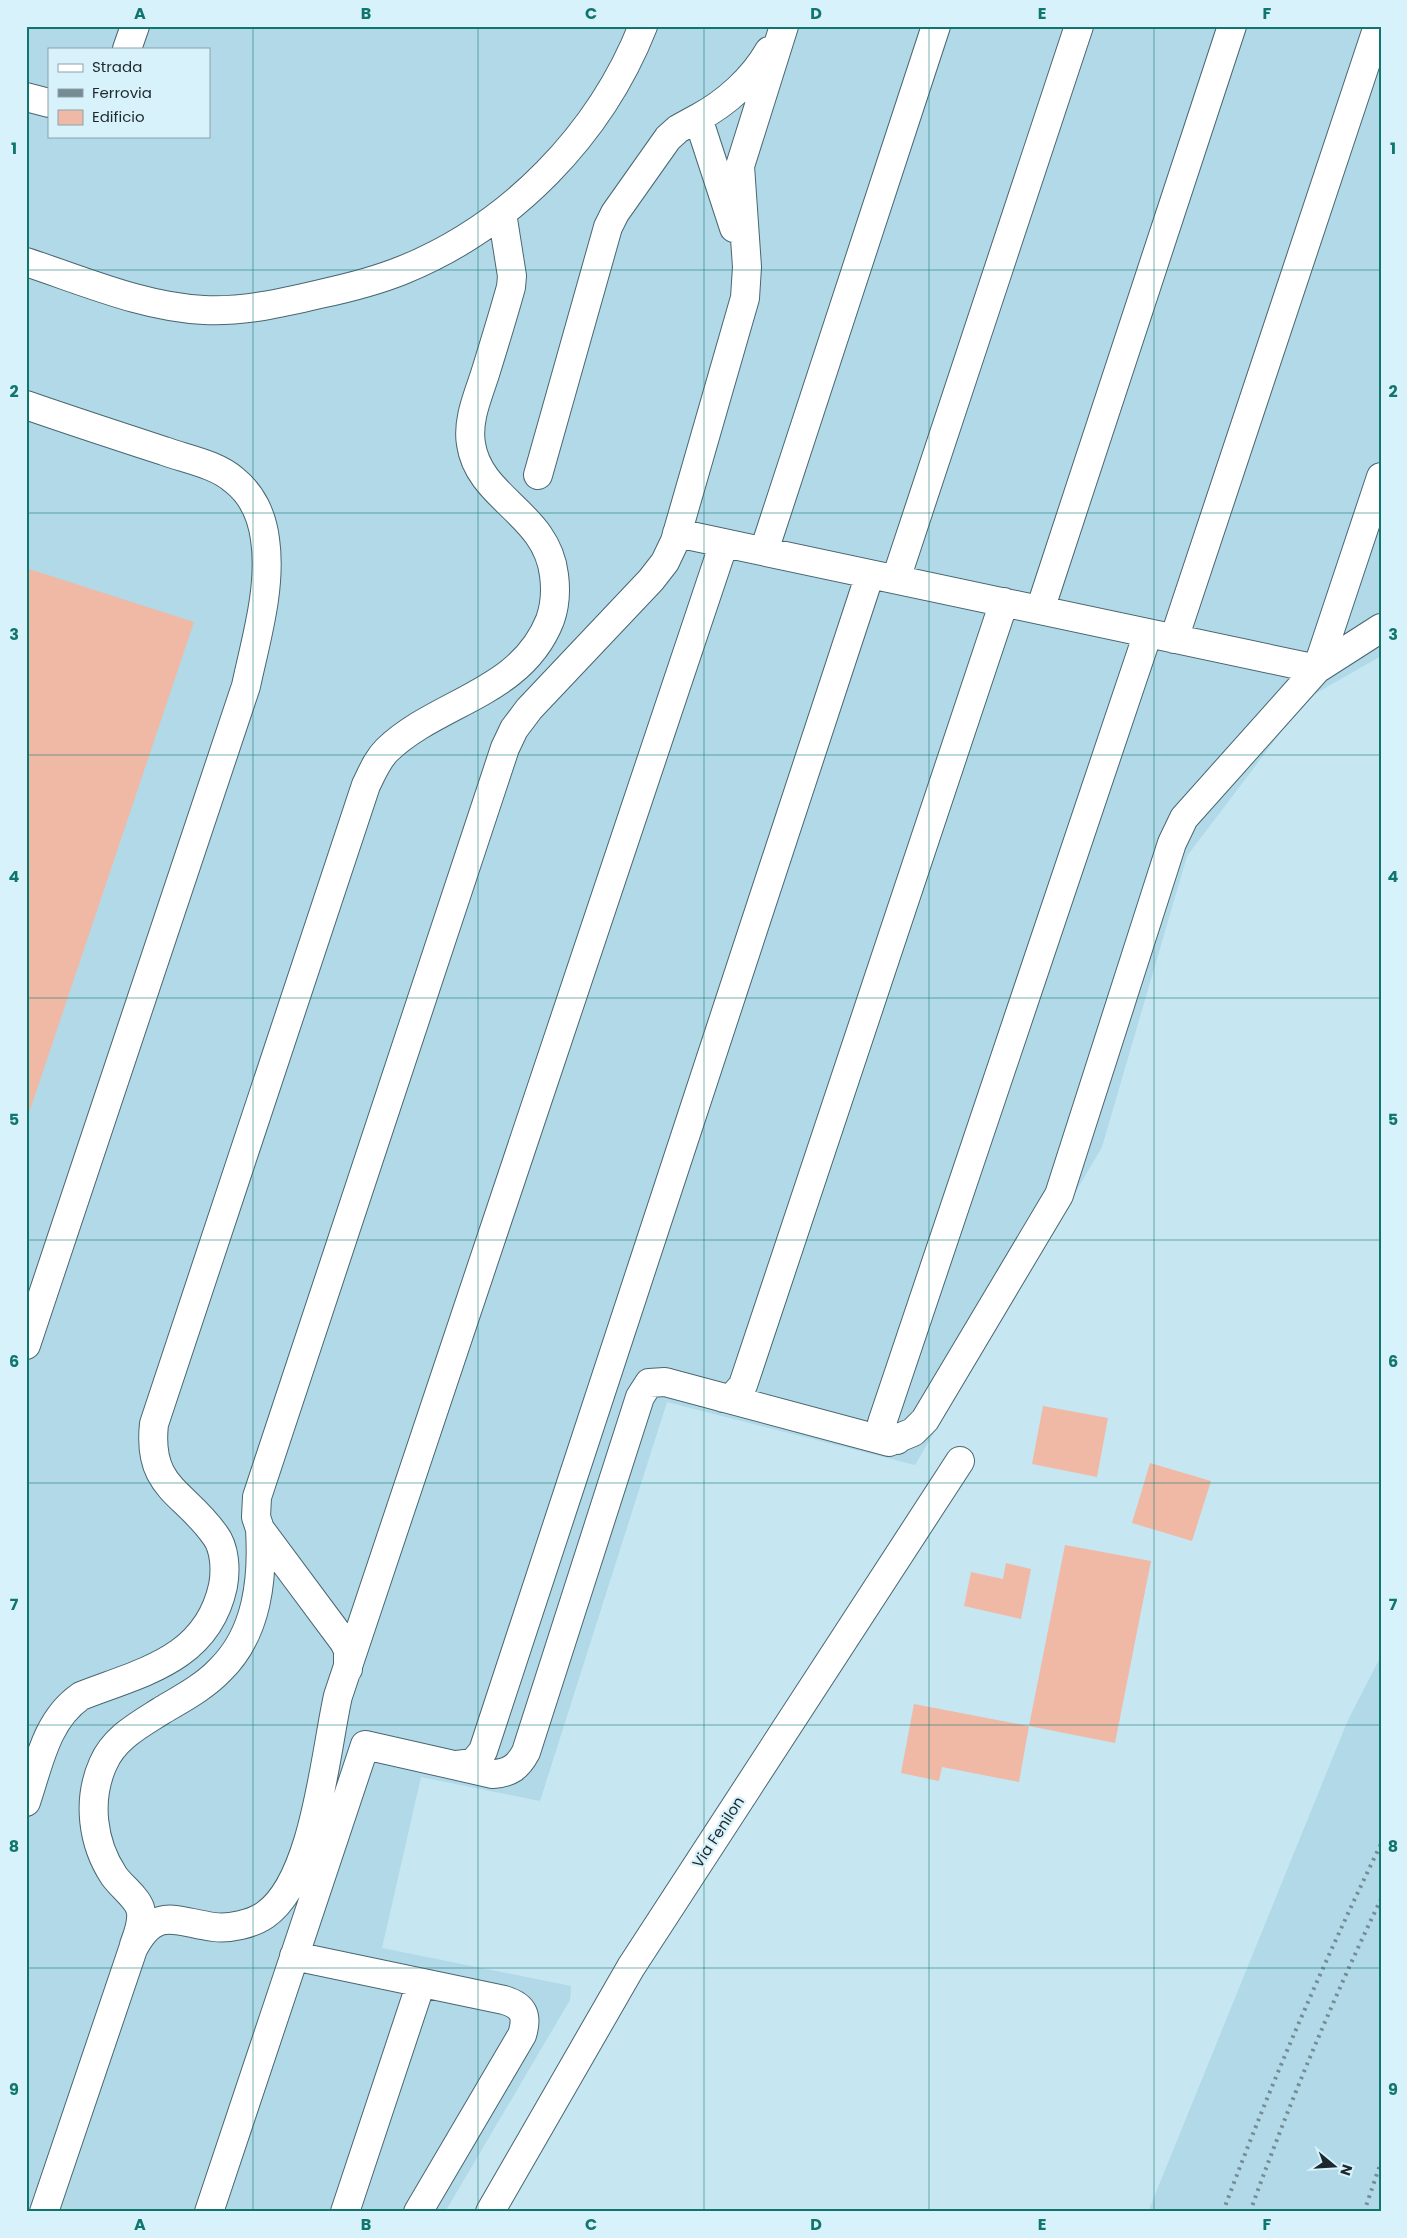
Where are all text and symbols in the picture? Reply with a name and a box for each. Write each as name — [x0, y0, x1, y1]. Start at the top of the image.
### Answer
text: A — [134, 2, 146, 25]
text: B — [361, 2, 371, 25]
text: C — [585, 2, 597, 25]
text: D — [810, 2, 822, 25]
text: E — [1038, 2, 1046, 25]
text: F — [1263, 2, 1272, 25]
legend — [48, 48, 210, 138]
text: Strada — [92, 56, 142, 77]
text: Ferrovia — [92, 82, 152, 103]
text: Edificio — [92, 106, 145, 127]
text: 1 — [11, 137, 17, 160]
text: 1 — [1390, 137, 1396, 160]
text: 2 — [9, 380, 19, 403]
text: 2 — [1388, 380, 1398, 403]
text: 3 — [9, 623, 19, 646]
text: 3 — [1388, 623, 1398, 646]
text: 4 — [9, 865, 20, 888]
text: 4 — [1388, 865, 1399, 888]
text: 5 — [9, 1108, 19, 1131]
text: 5 — [1388, 1108, 1398, 1131]
text: 6 — [9, 1350, 19, 1373]
text: 6 — [1388, 1350, 1398, 1373]
text: 7 — [10, 1593, 19, 1616]
text: 7 — [1389, 1593, 1398, 1616]
street label: Via Fenilon — [687, 1792, 749, 1872]
text: 8 — [9, 1835, 19, 1858]
text: 8 — [1388, 1835, 1398, 1858]
text: 9 — [9, 2078, 19, 2101]
text: 9 — [1388, 2078, 1398, 2101]
north arrow — [1310, 2140, 1360, 2190]
text: N — [1335, 2162, 1358, 2178]
text: A — [134, 2213, 146, 2236]
text: B — [361, 2213, 371, 2236]
text: C — [585, 2213, 597, 2236]
text: D — [810, 2213, 822, 2236]
text: E — [1038, 2213, 1046, 2236]
text: F — [1263, 2213, 1272, 2236]

